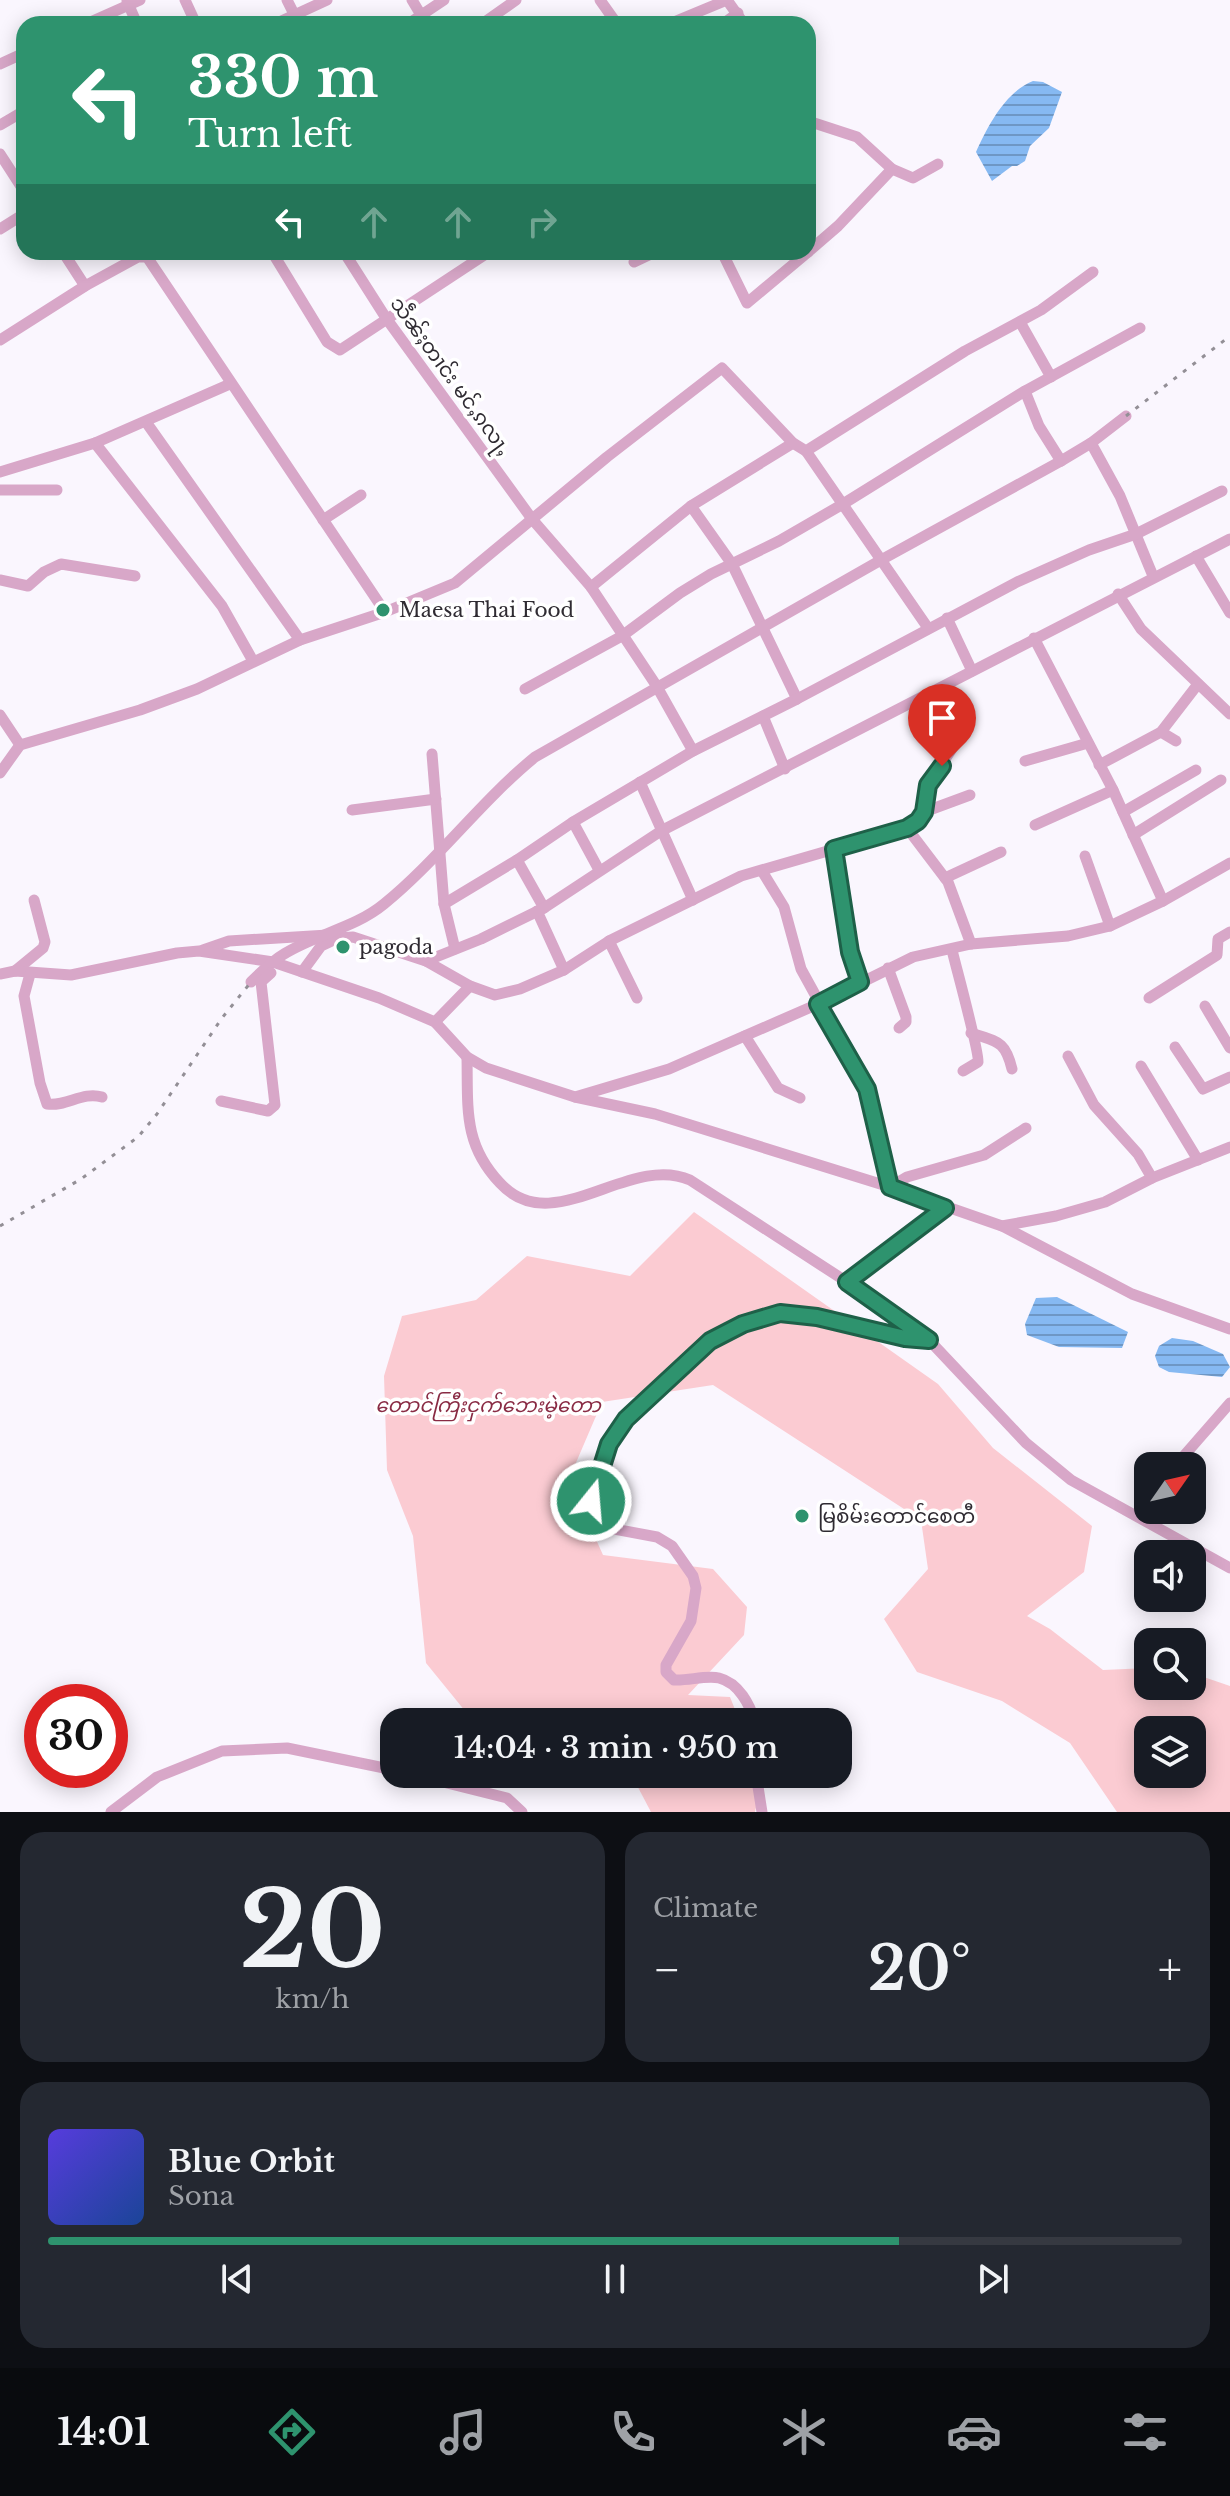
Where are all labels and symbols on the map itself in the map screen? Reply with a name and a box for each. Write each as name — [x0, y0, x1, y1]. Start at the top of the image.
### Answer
street label: သဵၼ်ႈတၢင်း မင်ႇၵလႃႇ — [382, 291, 518, 462]
place label: Maesa Thai Food — [399, 598, 574, 622]
marker: Maesa Thai Food — [374, 601, 392, 619]
pin — [908, 684, 976, 766]
place label: pagoda — [359, 935, 434, 959]
marker: pagoda — [334, 938, 352, 956]
park label: တောင်ကြီးငှက်ဘေးမဲ့တော — [375, 1391, 602, 1422]
north arrow — [1134, 1452, 1206, 1524]
position arrow — [549, 1459, 633, 1543]
place label: မြစိမ်းတောင်စေတီ — [818, 1502, 975, 1532]
marker: မြစိမ်းတောင်စေတီ — [793, 1507, 811, 1525]
speed limit sign: 30 — [24, 1684, 128, 1788]

